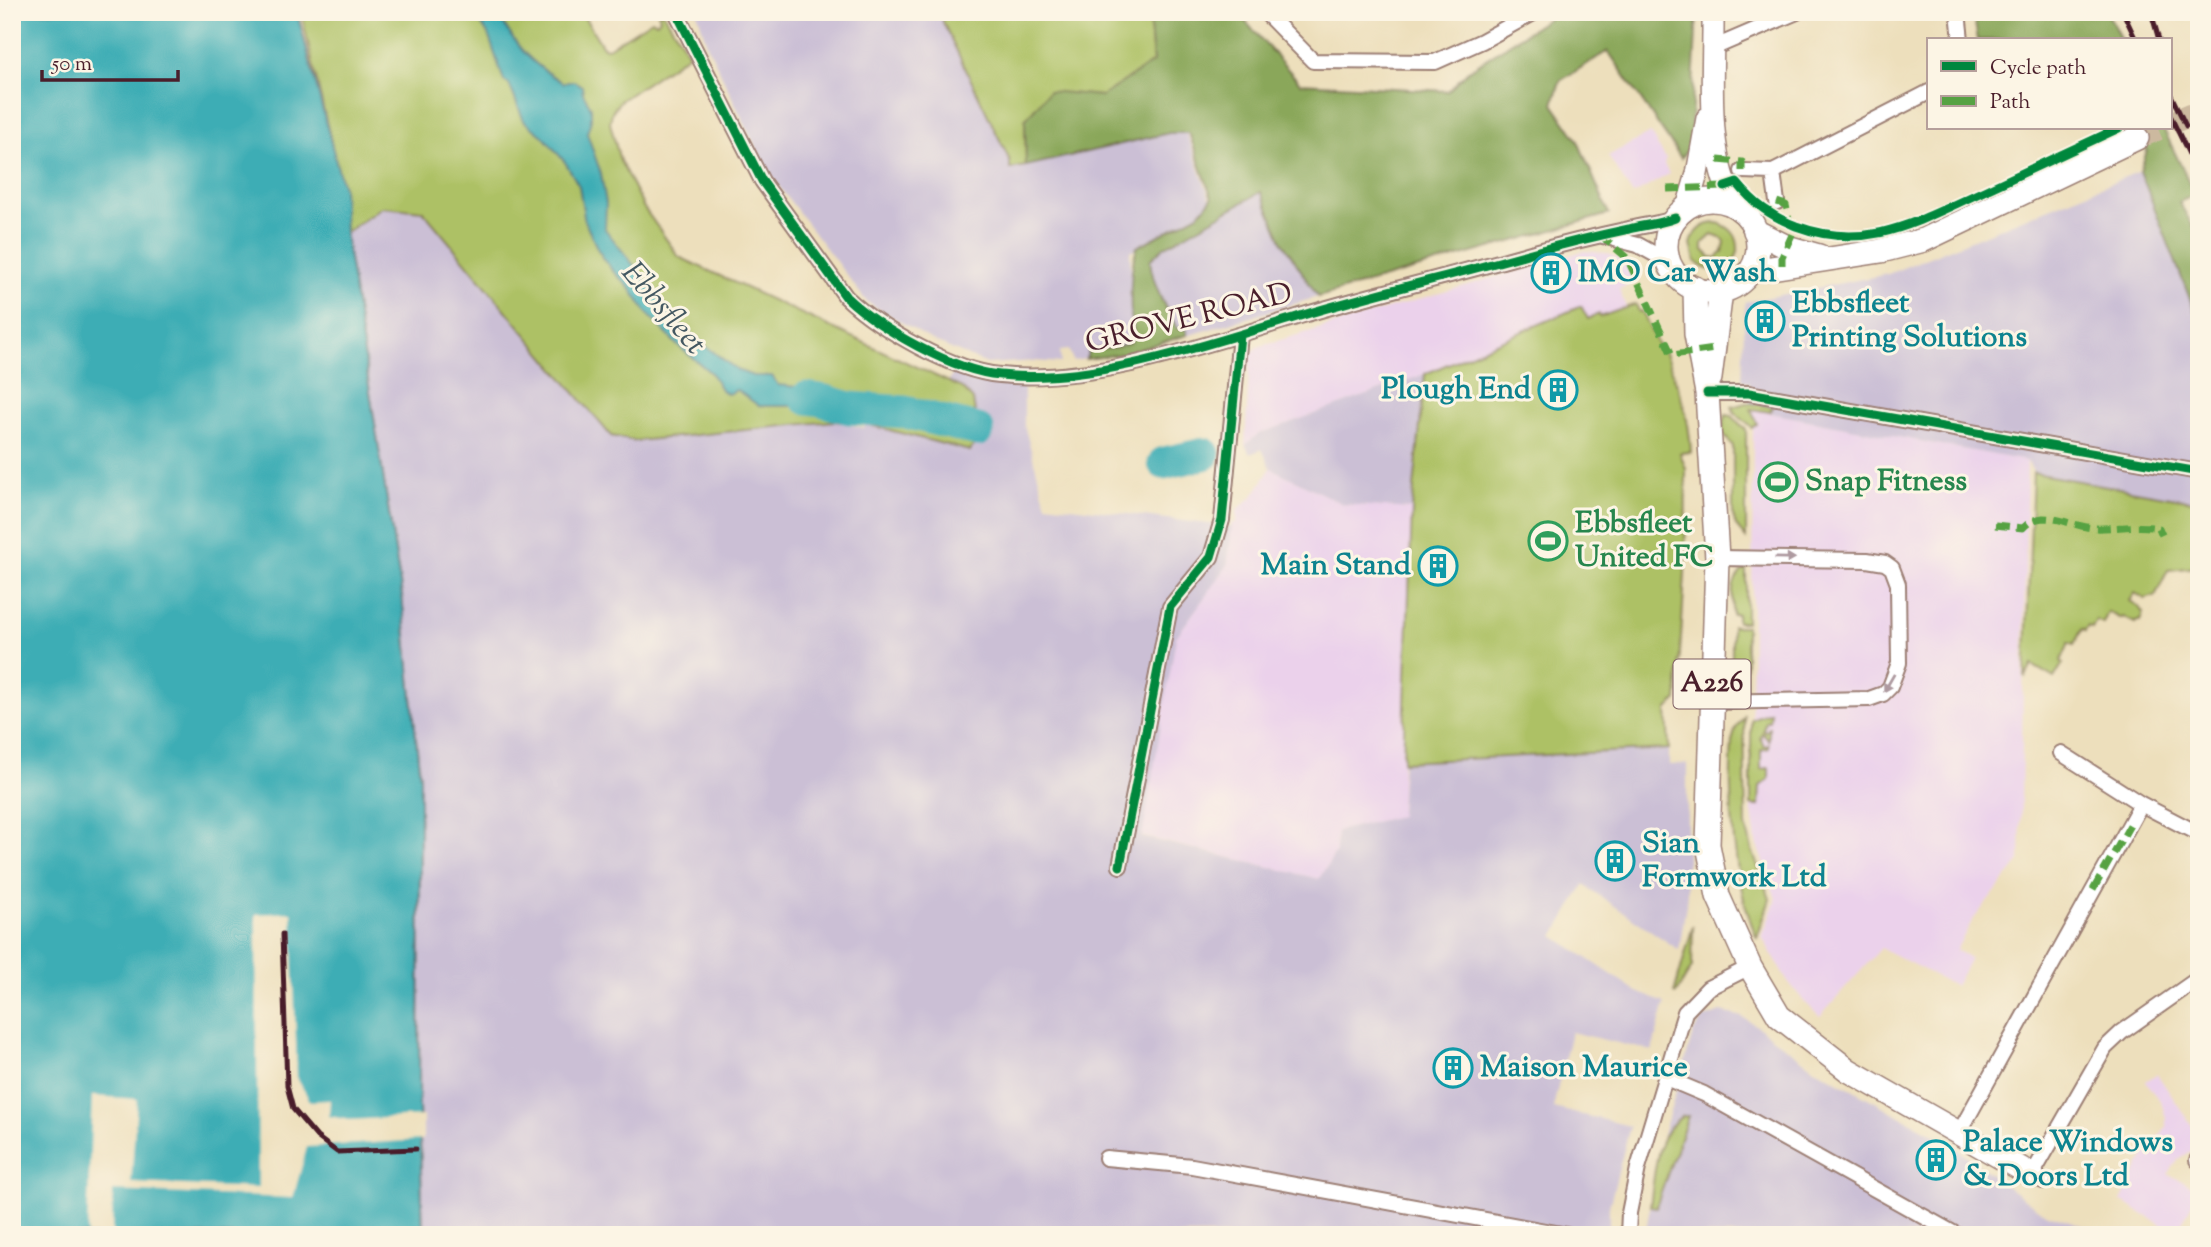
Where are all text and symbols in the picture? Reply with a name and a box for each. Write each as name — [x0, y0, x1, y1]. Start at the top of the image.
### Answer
scale bar — [42, 38, 178, 82]
legend — [1927, 38, 2172, 130]
text: 50 m — [51, 50, 92, 80]
text: Cycle path — [1990, 54, 2087, 84]
text: Path — [1990, 88, 2031, 118]
water label: Ebbsfleet — [609, 252, 717, 366]
building icon: IMO Car Wash — [1530, 252, 1572, 294]
place label: IMO Car Wash — [1578, 252, 1777, 295]
street label: GROVE ROAD — [1081, 273, 1297, 365]
place label: Ebbsfleet Printing Solutions — [1792, 283, 2027, 360]
building icon: Ebbsfleet Printing Solutions — [1744, 300, 1786, 342]
place label: Plough End — [1381, 369, 1531, 412]
building icon: Plough End — [1537, 369, 1579, 411]
sports icon: Snap Fitness — [1757, 461, 1799, 503]
place label: Snap Fitness — [1805, 461, 1967, 504]
place label: Ebbsfleet United FC — [1575, 503, 1714, 580]
sports icon: Ebbsfleet United FC — [1527, 520, 1569, 562]
place label: Main Stand — [1261, 545, 1411, 588]
building icon: Main Stand — [1417, 545, 1459, 587]
one-way arrow — [1774, 552, 1796, 564]
road number: A226 — [1674, 660, 1750, 708]
one-way arrow — [1883, 673, 1896, 693]
place label: Sian Formwork Ltd — [1642, 823, 1827, 900]
building icon: Sian Formwork Ltd — [1594, 840, 1636, 882]
building icon: Maison Maurice — [1432, 1047, 1474, 1089]
place label: Maison Maurice — [1480, 1047, 1688, 1090]
place label: Palace Windows & Doors Ltd — [1963, 1122, 2173, 1199]
building icon: Palace Windows & Doors Ltd — [1915, 1139, 1957, 1181]

